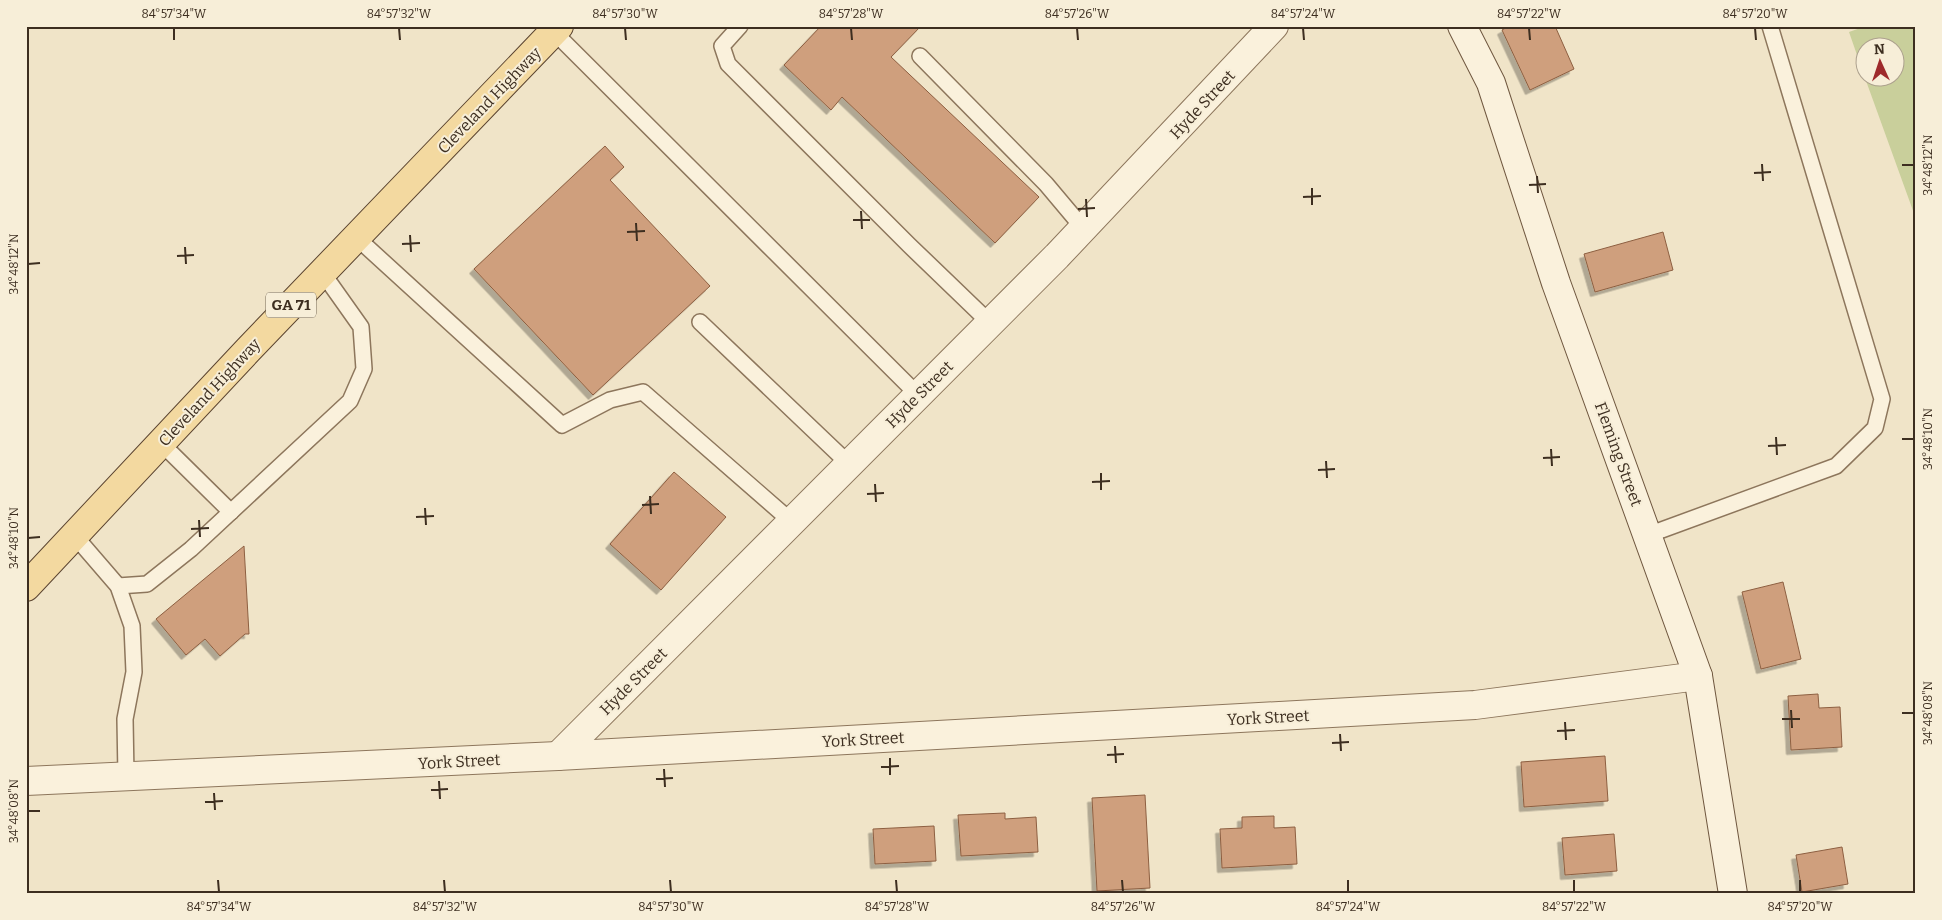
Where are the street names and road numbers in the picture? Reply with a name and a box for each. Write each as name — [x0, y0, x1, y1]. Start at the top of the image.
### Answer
street label: Cleveland Highway — [434, 43, 545, 158]
street label: Hyde Street — [1166, 66, 1239, 143]
road number: GA 71 — [266, 292, 316, 318]
street label: Cleveland Highway — [154, 334, 265, 450]
street label: Hyde Street — [882, 357, 957, 432]
street label: Fleming Street — [1591, 399, 1646, 509]
street label: Hyde Street — [596, 644, 671, 719]
street label: York Street — [1226, 706, 1310, 729]
street label: York Street — [821, 728, 905, 751]
street label: York Street — [417, 750, 501, 773]

